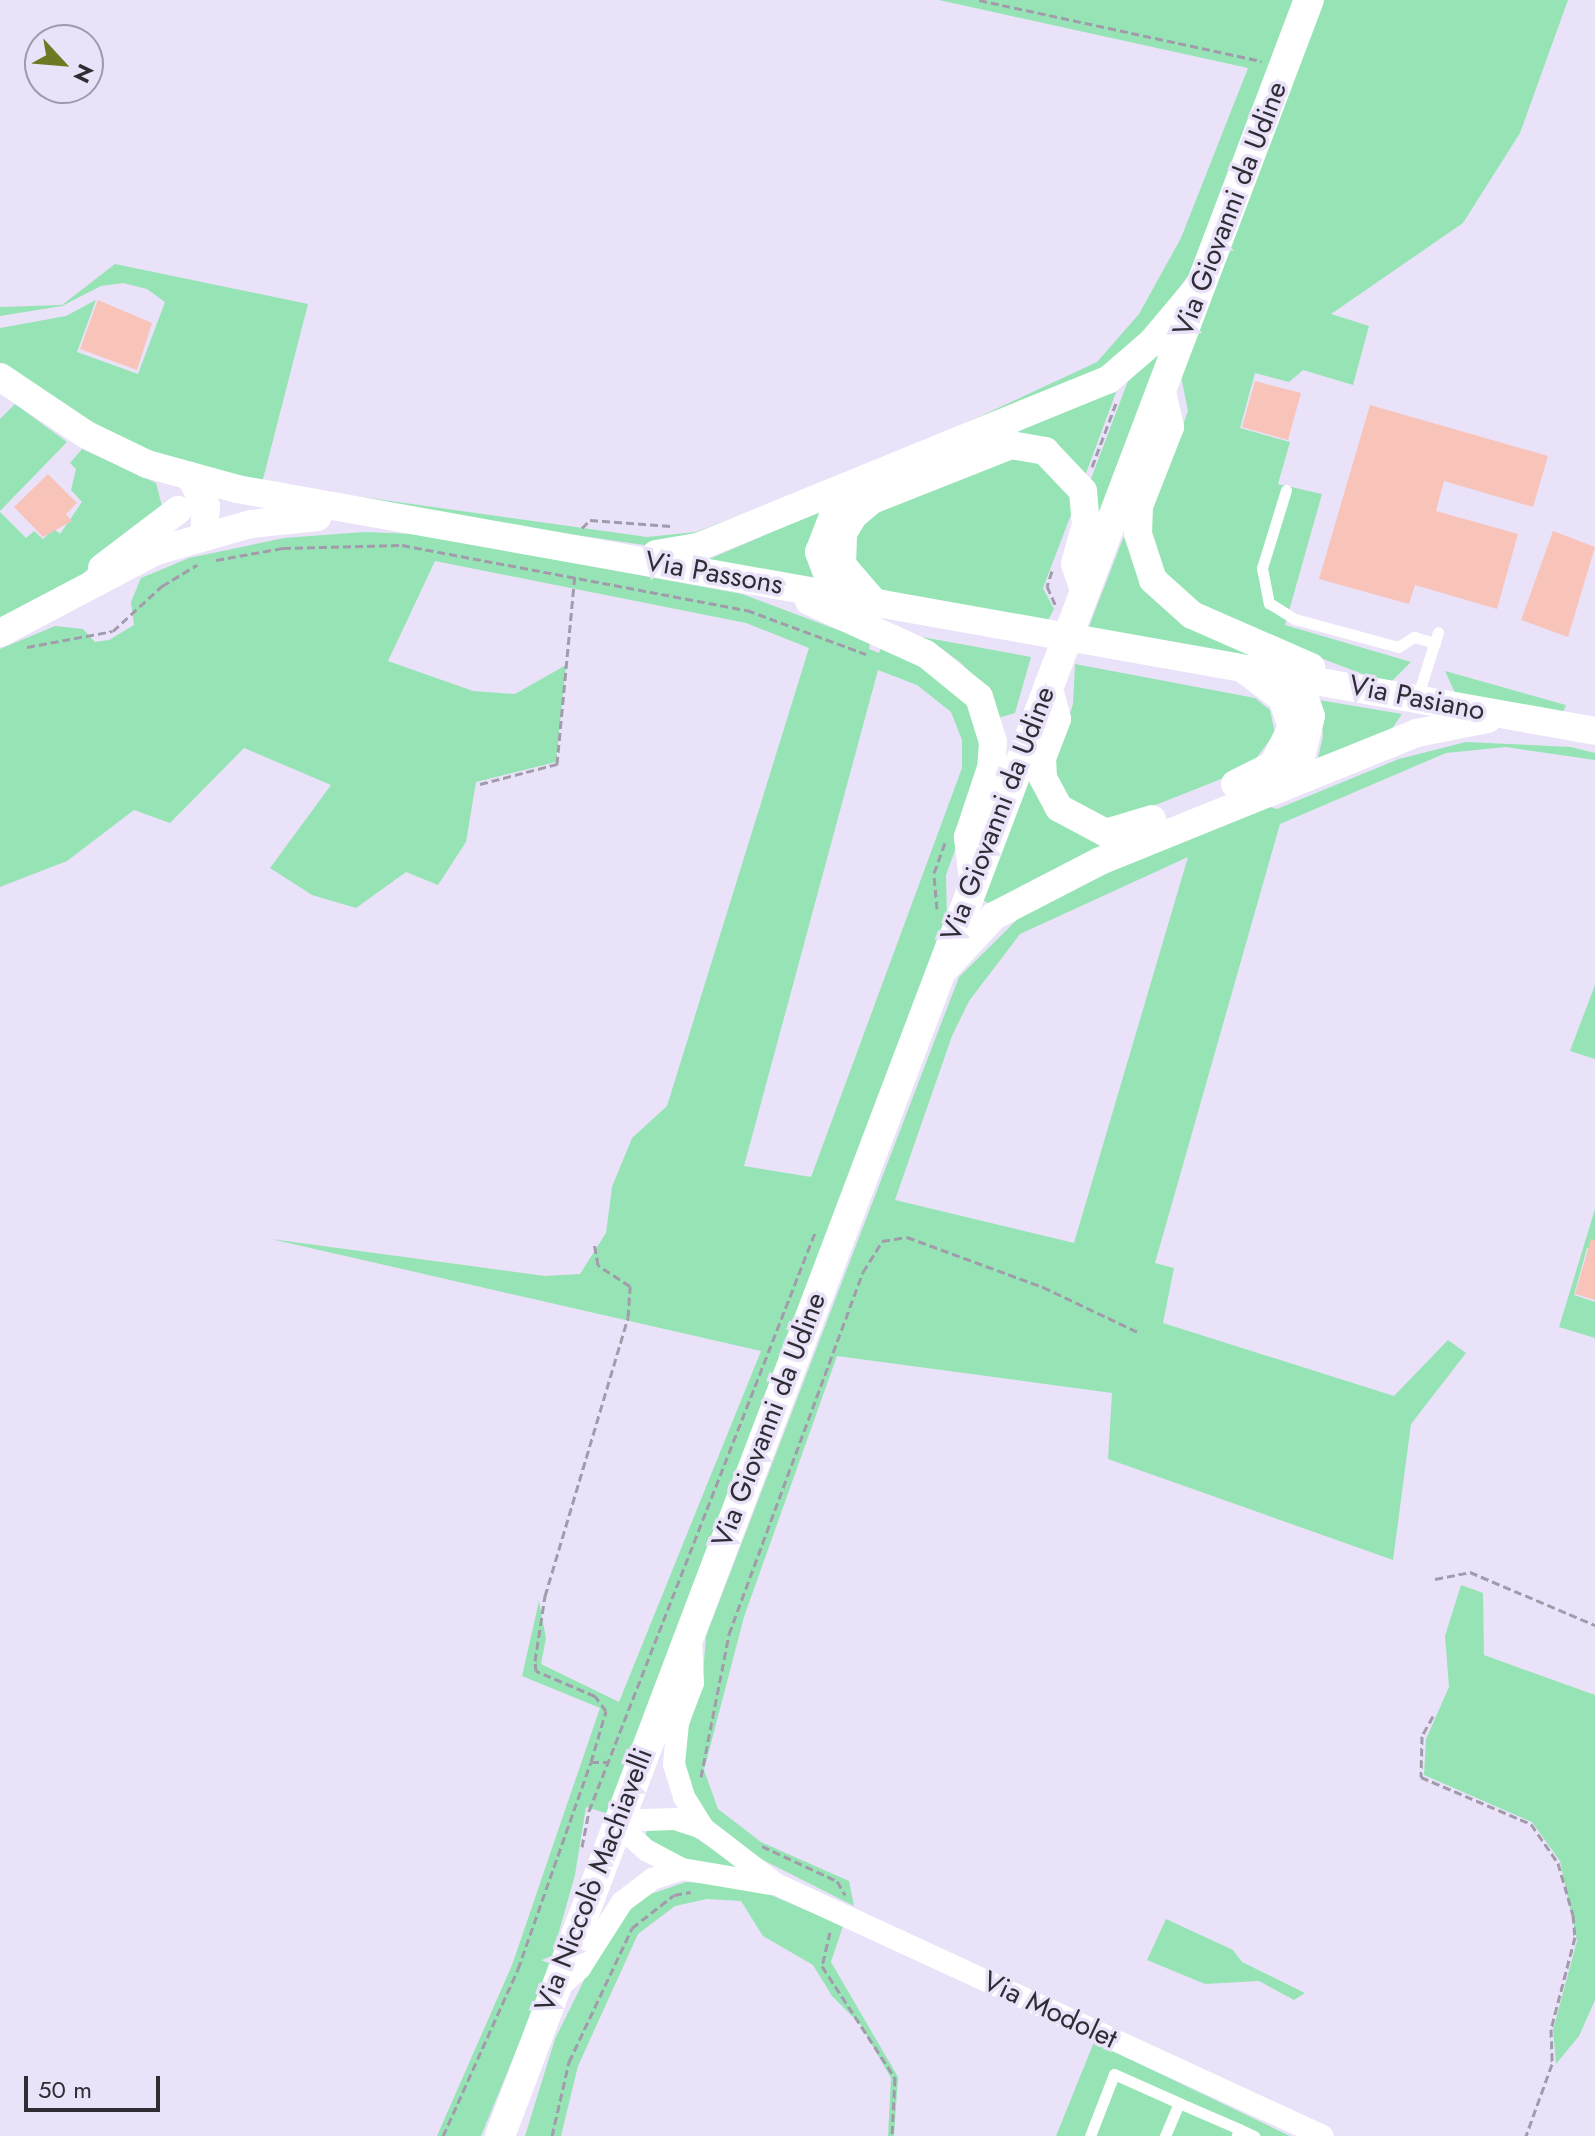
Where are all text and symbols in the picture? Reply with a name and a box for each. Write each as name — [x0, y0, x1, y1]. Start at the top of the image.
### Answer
north arrow — [24, 24, 104, 104]
text: N — [66, 59, 102, 89]
street label: Via Giovanni da Udine — [1166, 77, 1294, 341]
street label: Via Passons — [642, 544, 786, 602]
street label: Via Pasiano — [1346, 668, 1488, 728]
street label: Via Giovanni da Udine — [934, 682, 1062, 946]
street label: Via Giovanni da Udine — [705, 1288, 833, 1552]
street label: Via Niccolò Machiavelli — [528, 1743, 660, 2017]
street label: Via Modolet — [977, 1964, 1123, 2056]
scale bar — [28, 2060, 164, 2110]
text: 50 m — [38, 2072, 92, 2107]

